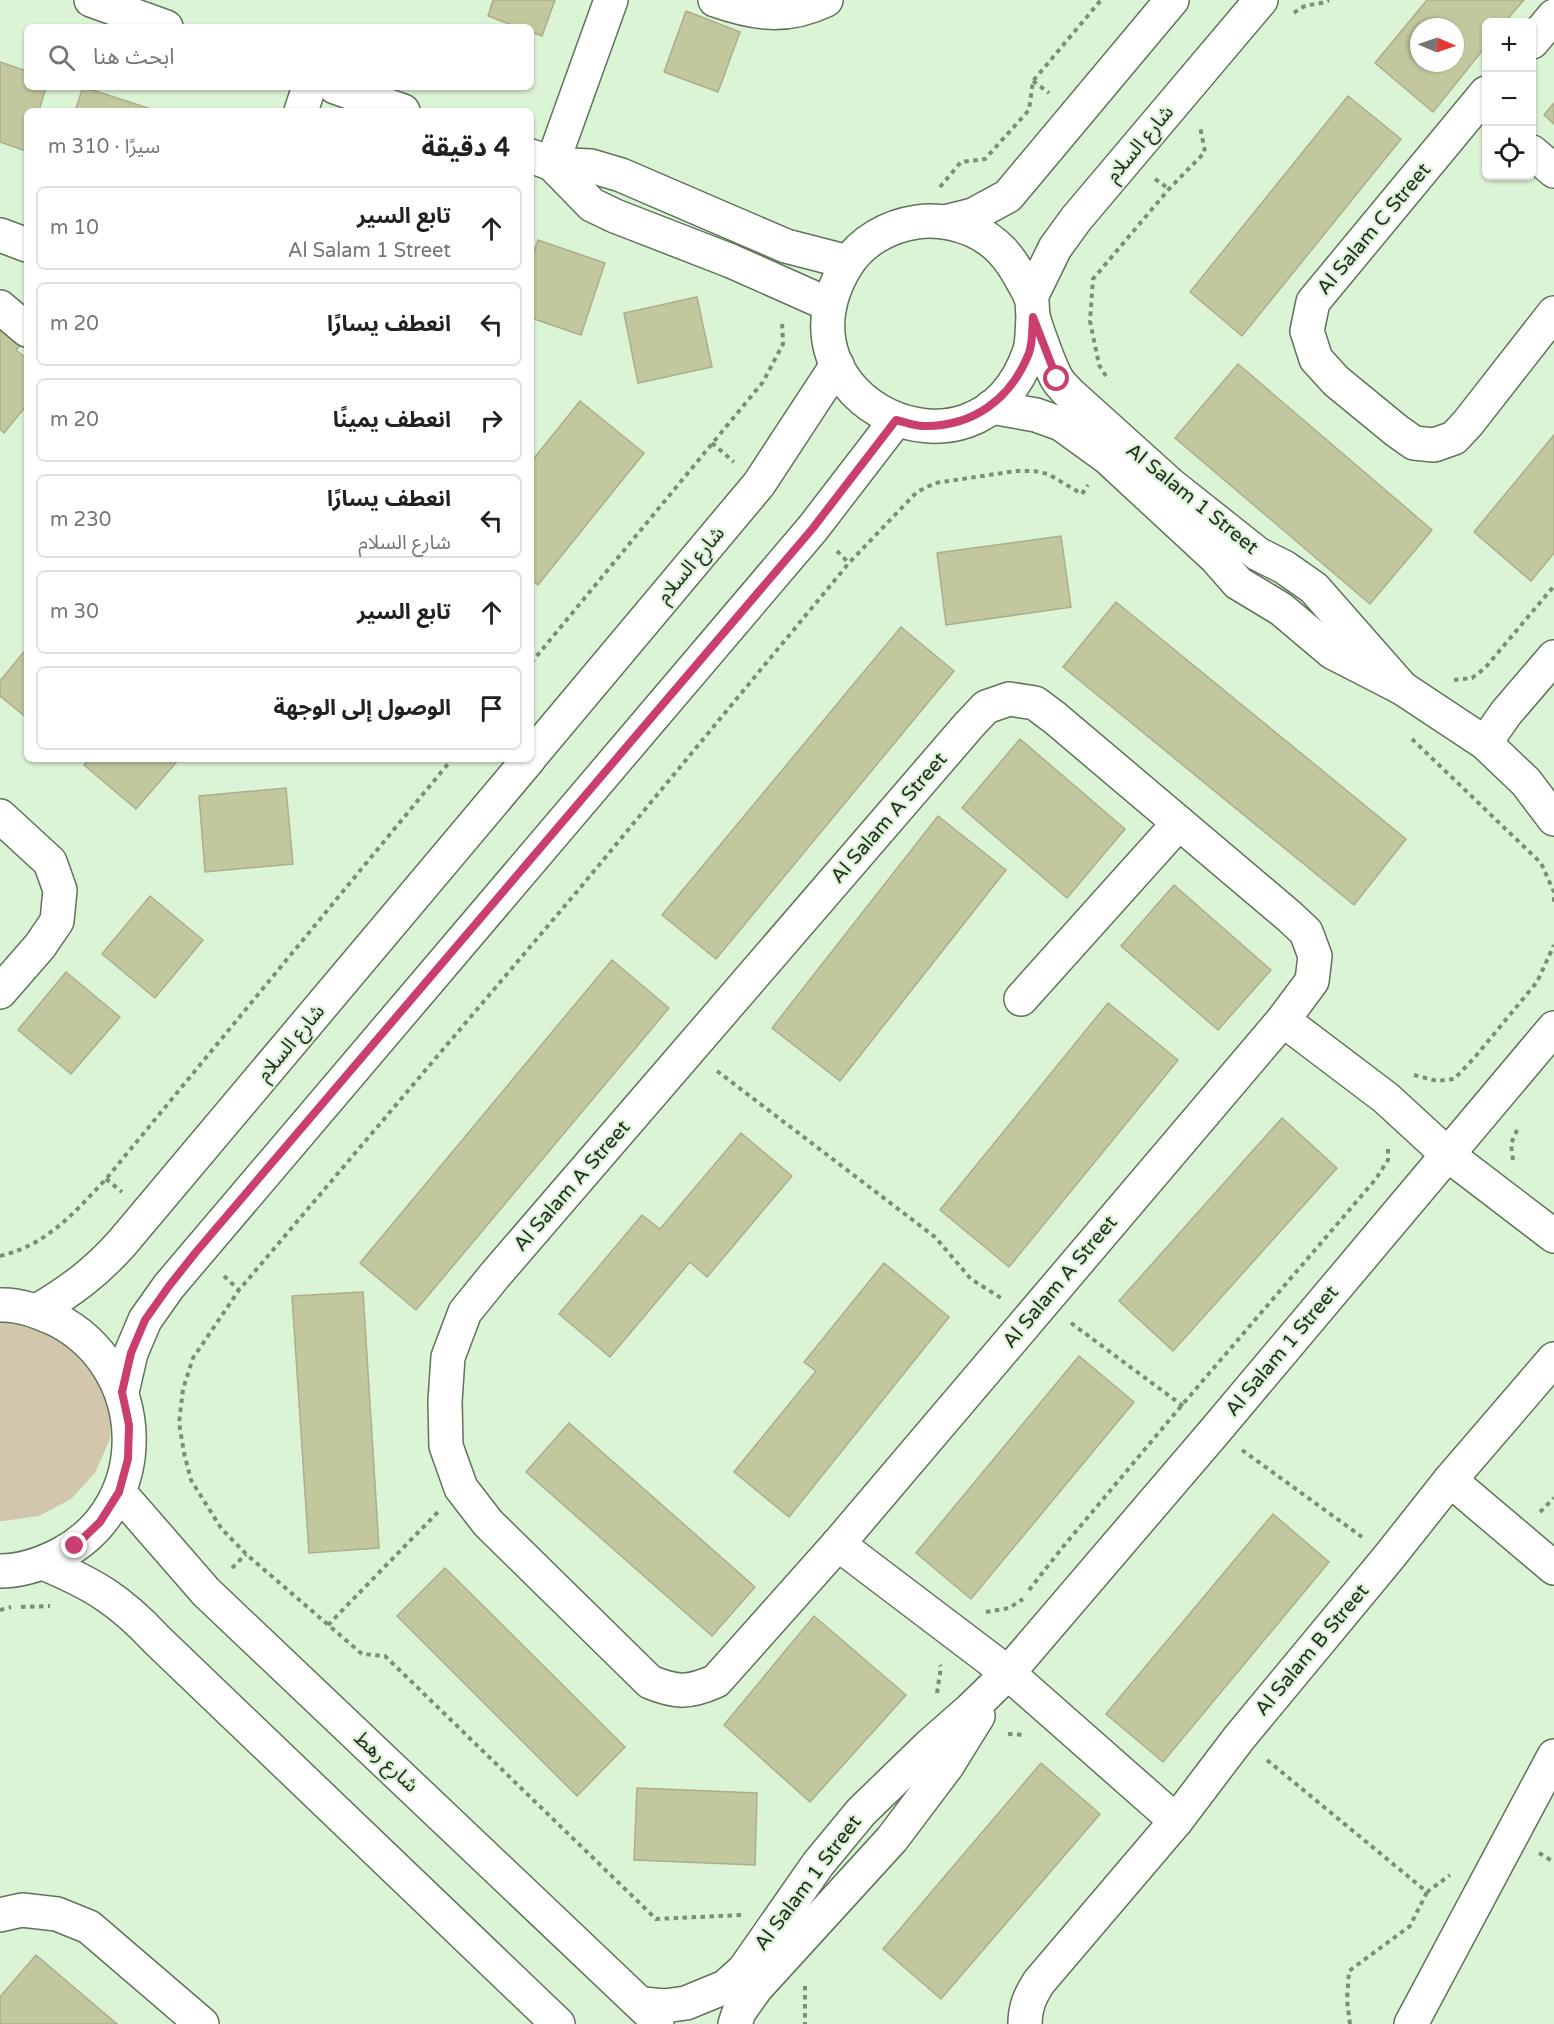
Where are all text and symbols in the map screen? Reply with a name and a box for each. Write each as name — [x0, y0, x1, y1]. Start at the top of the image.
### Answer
north arrow — [1410, 18, 1464, 72]
map controls — [1482, 18, 1536, 180]
button: + — [1482, 18, 1536, 72]
search box — [24, 24, 534, 90]
icon: search — [45, 41, 78, 74]
text: ابحث هنا — [93, 44, 175, 70]
button: − — [1482, 72, 1536, 126]
street label: شارع السلام — [1101, 101, 1181, 189]
button: locate — [1482, 126, 1536, 180]
text: 4 دقيقة — [421, 132, 510, 163]
text: سيرًا · 310 m — [48, 135, 160, 159]
street label: Al Salam C Street — [1312, 158, 1436, 300]
text: تابع السير — [357, 203, 451, 229]
icon: ahead — [475, 212, 508, 245]
text: 10 m — [50, 216, 99, 240]
text: Al Salam 1 Street — [288, 239, 451, 263]
icon: left — [475, 308, 508, 341]
text: انعطف يسارًا — [327, 311, 451, 337]
text: 20 m — [50, 312, 99, 336]
route start — [1043, 365, 1069, 391]
icon: right — [475, 404, 508, 437]
text: انعطف يمينًا — [333, 407, 451, 433]
text: 20 m — [50, 408, 99, 432]
street label: Al Salam 1 Street — [1121, 438, 1263, 560]
text: انعطف يسارًا — [327, 486, 451, 512]
icon: left — [475, 504, 508, 537]
text: 230 m — [50, 508, 111, 532]
street label: شارع السلام — [652, 522, 732, 610]
text: شارع السلام — [358, 531, 451, 555]
icon: ahead — [475, 596, 508, 629]
text: تابع السير — [357, 599, 451, 625]
text: 30 m — [50, 600, 99, 624]
icon: arrive — [475, 692, 508, 725]
text: الوصول إلى الوجهة — [273, 695, 451, 721]
street label: Al Salam A Street — [826, 747, 953, 888]
street label: شارع السلام — [252, 1000, 332, 1088]
street label: Al Salam A Street — [509, 1115, 636, 1256]
street label: Al Salam A Street — [998, 1211, 1123, 1353]
street label: Al Salam 1 Street — [1220, 1280, 1344, 1421]
route end — [61, 1532, 87, 1558]
street label: Al Salam B Street — [1250, 1579, 1374, 1721]
street label: شارع رهط — [348, 1726, 423, 1799]
street label: Al Salam 1 Street — [749, 1810, 867, 1955]

